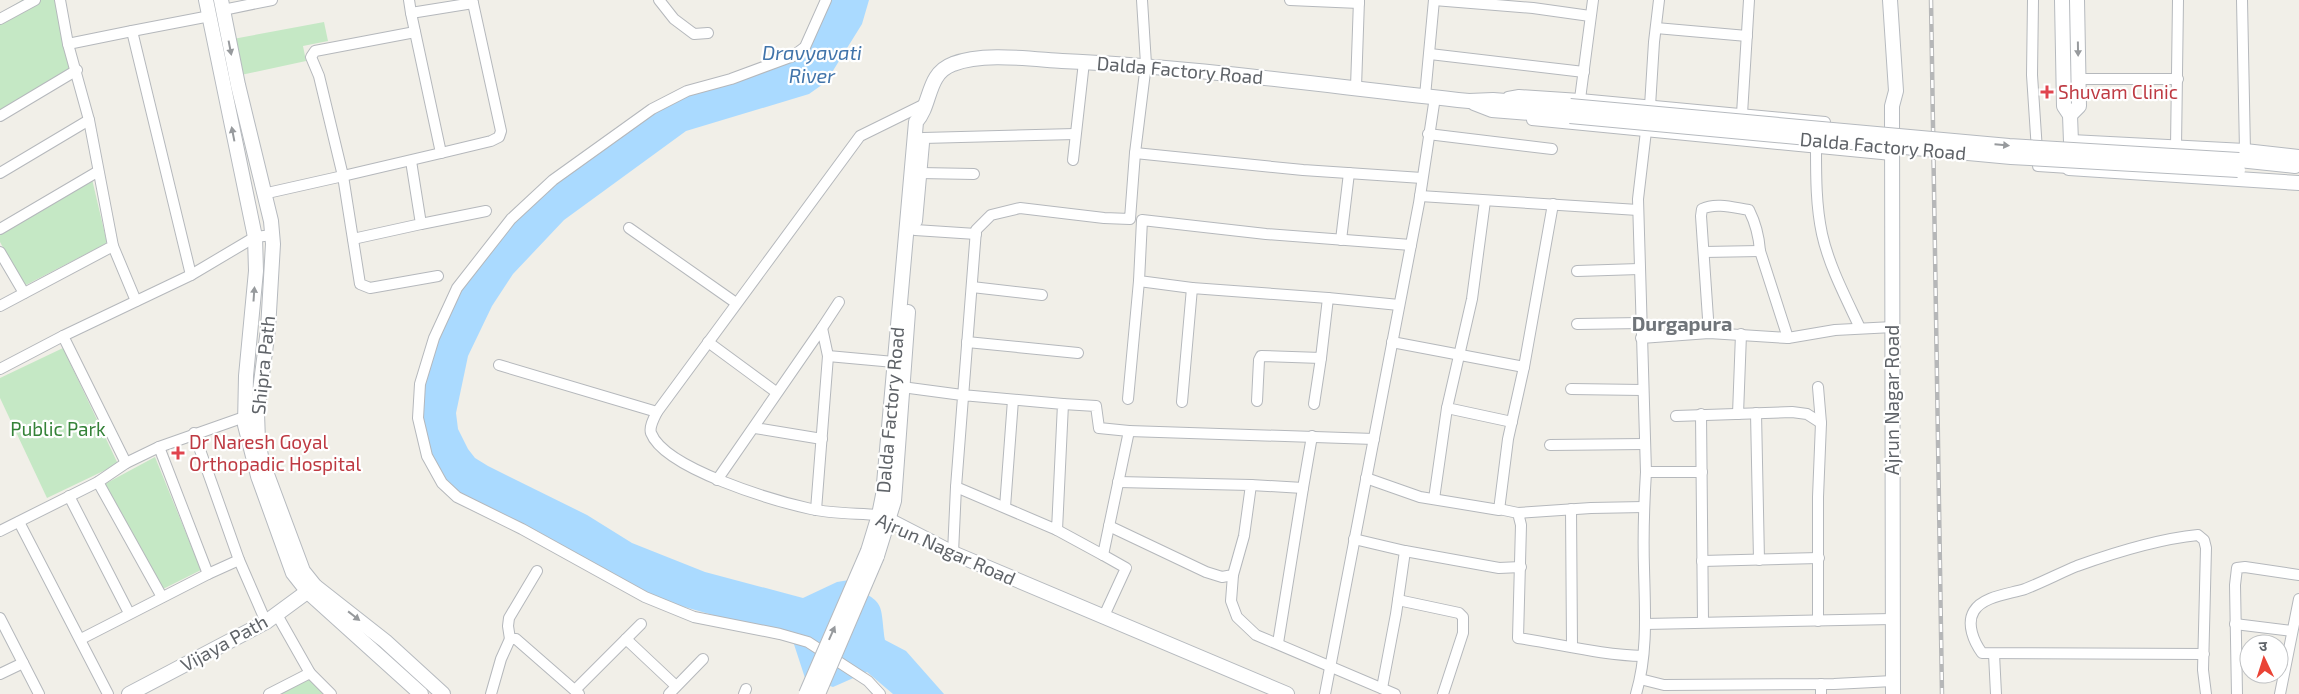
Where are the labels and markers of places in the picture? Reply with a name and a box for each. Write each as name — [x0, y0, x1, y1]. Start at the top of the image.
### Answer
place label: Shuvam Clinic — [2058, 80, 2178, 103]
marker: Shuvam Clinic — [2040, 85, 2054, 99]
place label: Dr Naresh Goyal Orthopadic Hospital — [189, 430, 361, 475]
marker: Dr Naresh Goyal Orthopadic Hospital — [171, 446, 185, 460]

